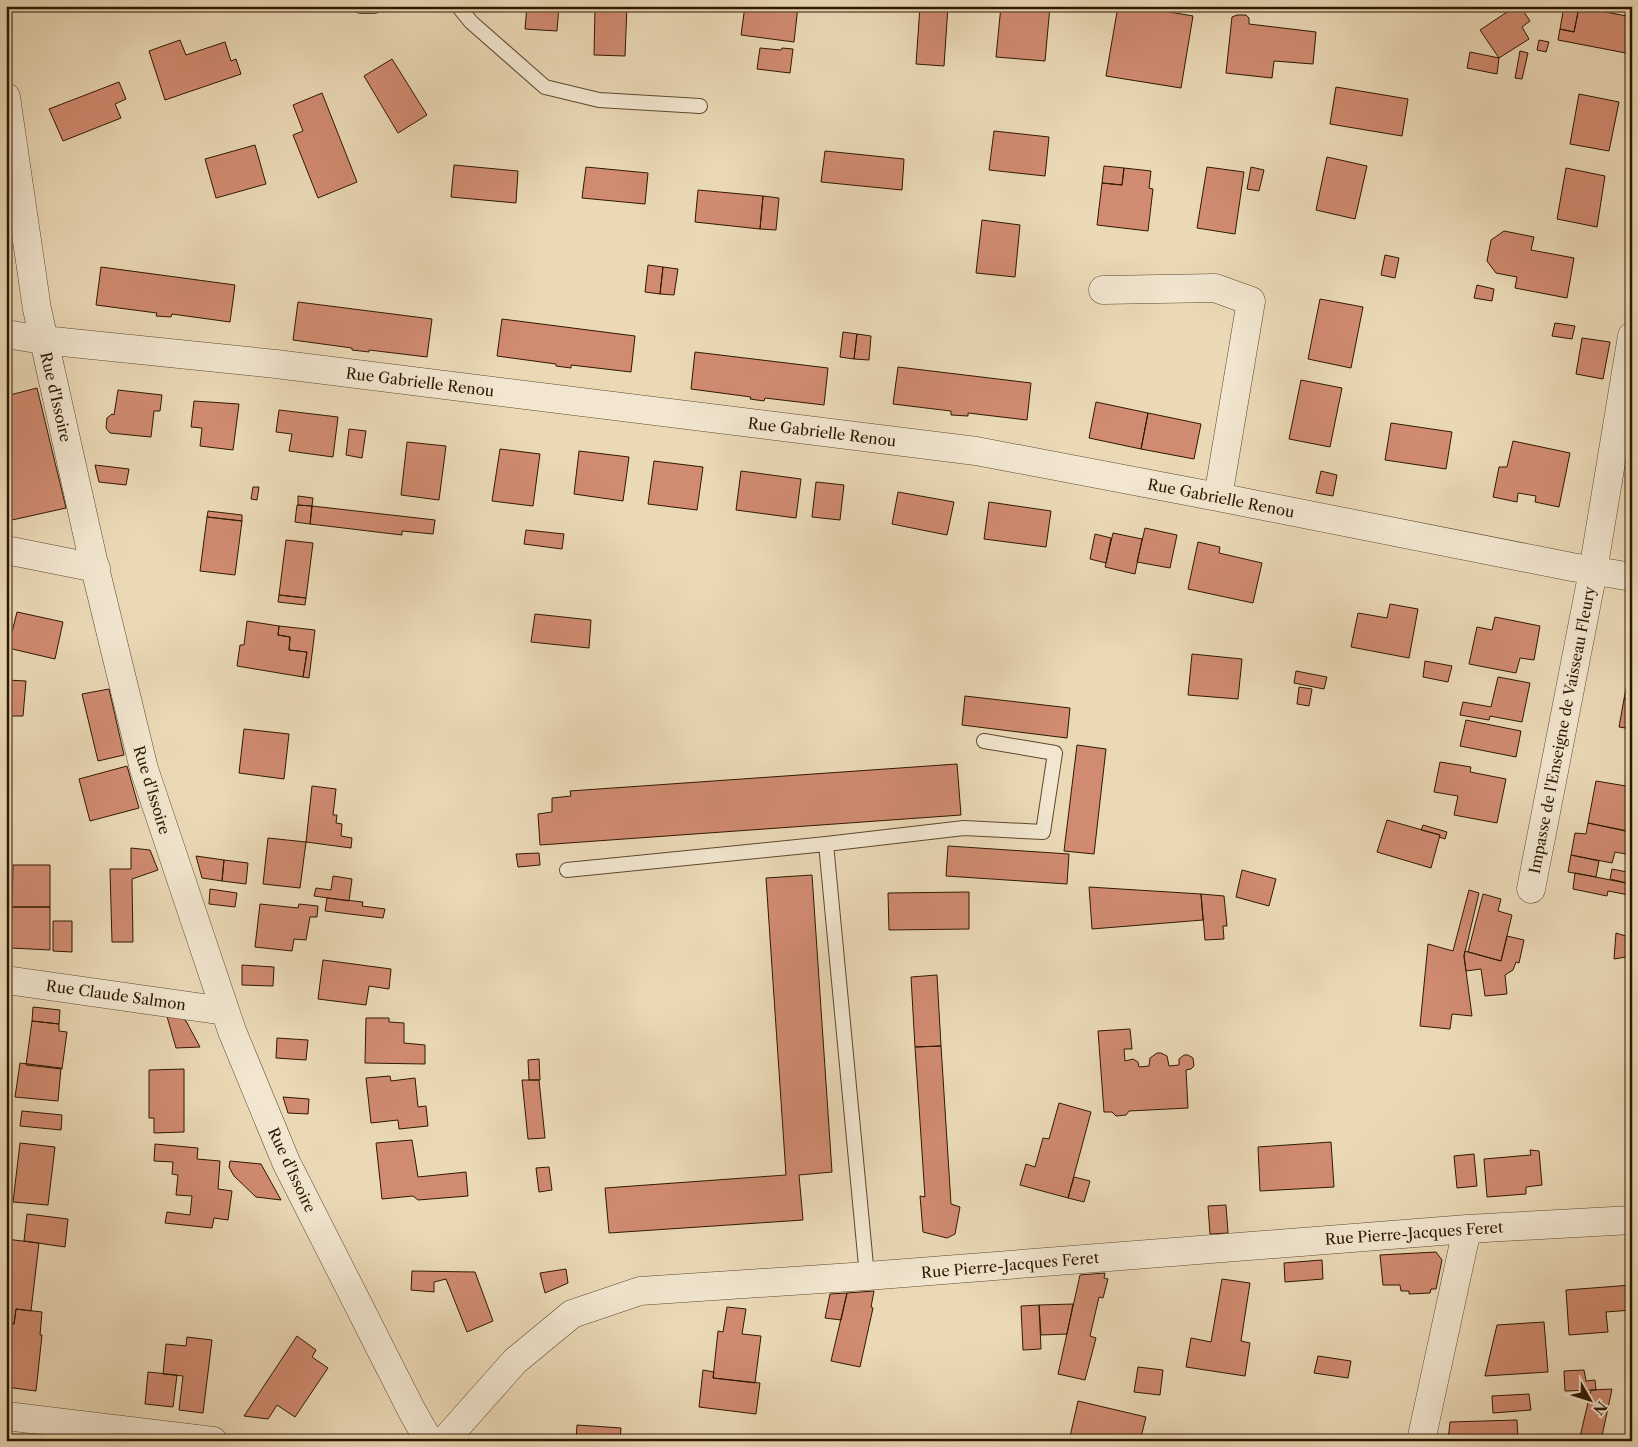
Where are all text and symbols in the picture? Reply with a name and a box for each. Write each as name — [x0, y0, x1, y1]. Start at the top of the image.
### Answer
street label: Rue d'Issoire — [36, 350, 76, 444]
street label: Rue Gabrielle Renou — [345, 363, 495, 401]
street label: Rue Gabrielle Renou — [747, 413, 897, 451]
street label: Rue Gabrielle Renou — [1146, 474, 1296, 522]
street label: Impasse de l'Enseigne de Vaisseau Fleury — [1525, 584, 1599, 875]
street label: Rue d'Issoire — [129, 743, 175, 837]
street label: Rue Claude Salmon — [45, 976, 188, 1014]
street label: Rue d'Issoire — [264, 1124, 320, 1216]
street label: Rue Pierre-Jacques Feret — [1324, 1217, 1504, 1249]
street label: Rue Pierre-Jacques Feret — [920, 1248, 1100, 1282]
north arrow — [1566, 1374, 1616, 1424]
text: N — [1589, 1398, 1611, 1419]

